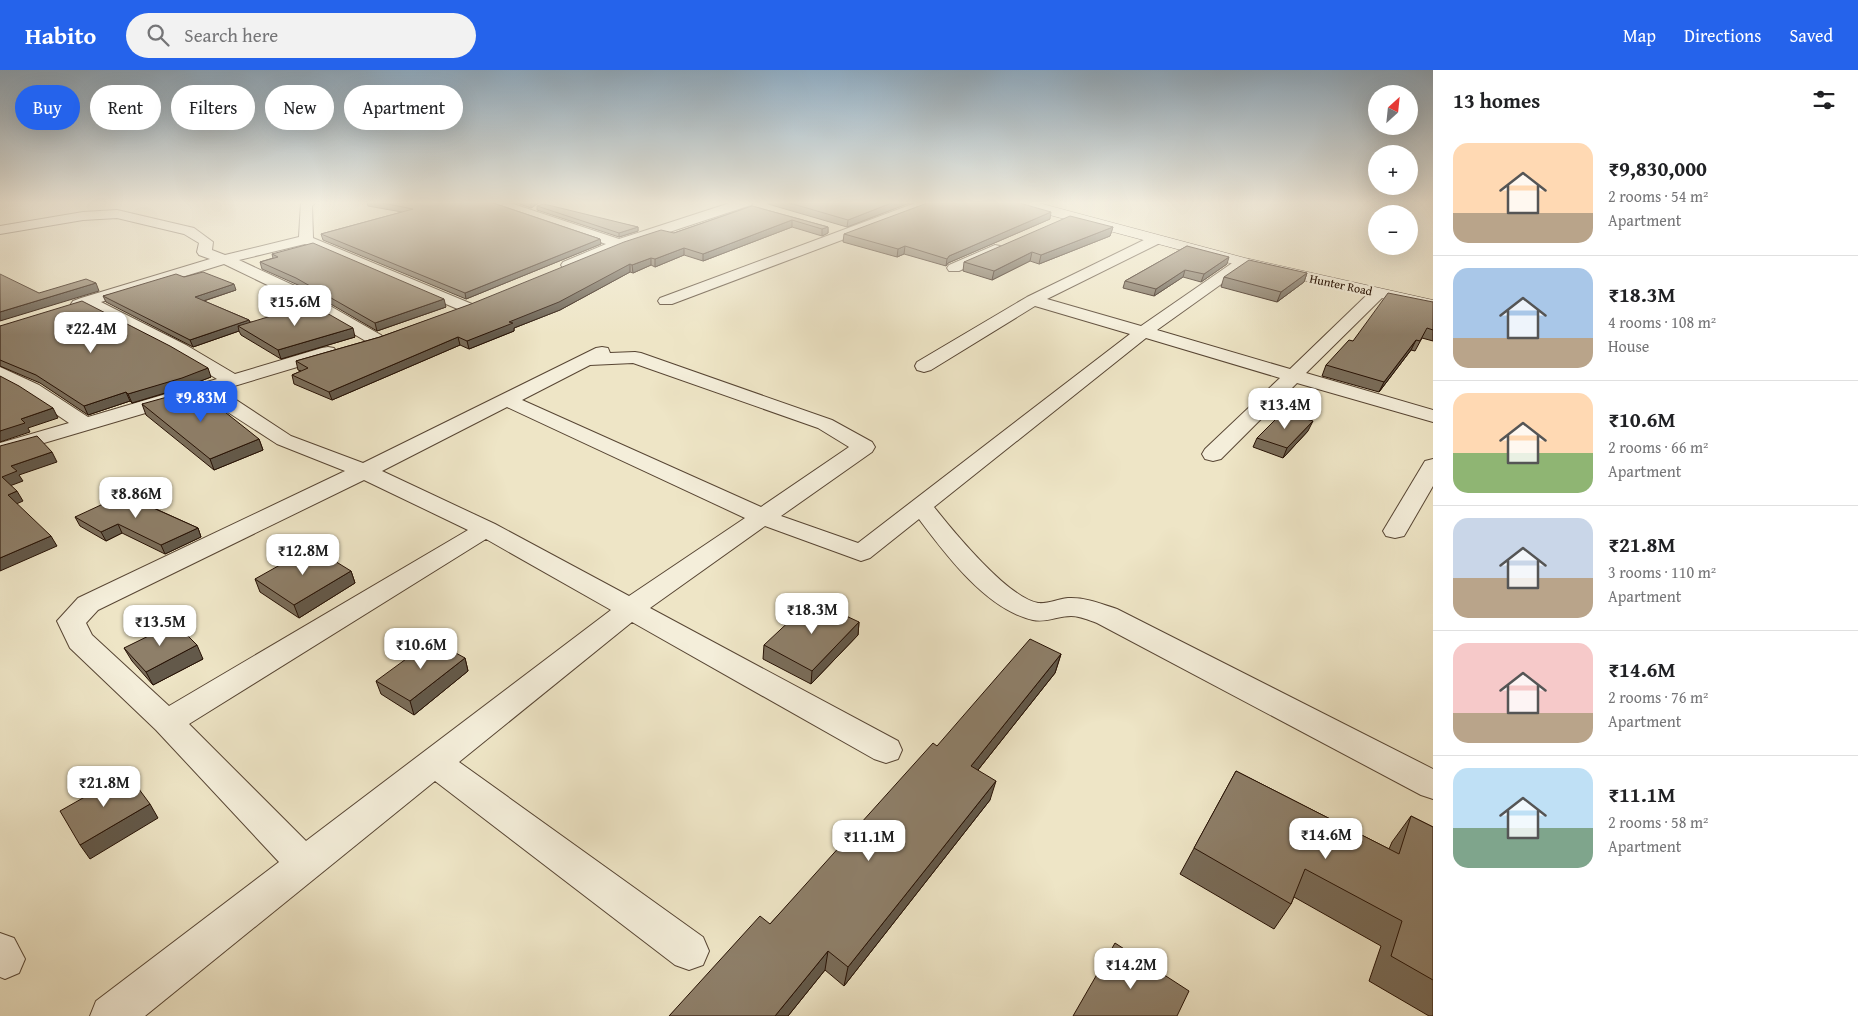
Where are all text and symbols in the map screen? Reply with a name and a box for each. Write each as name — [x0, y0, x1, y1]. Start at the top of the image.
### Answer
search box — [126, 13, 476, 58]
text: Habito — [25, 18, 96, 53]
icon: search — [144, 21, 172, 49]
text: Search here — [184, 21, 278, 49]
text: Map — [1623, 22, 1656, 49]
text: Directions — [1684, 22, 1761, 49]
text: Saved — [1789, 22, 1833, 49]
chip: Buy — [15, 85, 80, 130]
chip: Rent — [90, 85, 161, 130]
chip: Filters — [171, 85, 255, 130]
chip: New — [265, 85, 334, 130]
chip: Apartment — [344, 85, 463, 130]
north arrow — [1368, 85, 1418, 135]
map controls — [1368, 85, 1418, 255]
text: 13 homes — [1453, 85, 1540, 116]
icon: filters — [1810, 86, 1838, 114]
button: + — [1368, 145, 1418, 195]
text: ₹9,830,000 — [1608, 153, 1707, 184]
icon: home — [1493, 163, 1553, 223]
text: 2 rooms · 54 m² — [1608, 184, 1708, 208]
button: − — [1368, 205, 1418, 255]
text: Apartment — [1608, 208, 1681, 232]
street label: Hunter Road — [1308, 270, 1375, 300]
text: ₹18.3M — [1608, 279, 1676, 310]
pin: ₹15.6M — [254, 284, 336, 327]
icon: home — [1493, 288, 1553, 348]
text: ₹15.6M — [269, 289, 321, 313]
text: 4 rooms · 108 m² — [1608, 310, 1716, 334]
pin: ₹22.4M — [50, 312, 132, 354]
text: ₹22.4M — [65, 316, 117, 340]
text: House — [1608, 334, 1649, 358]
pin: ₹9.83M — [160, 380, 242, 423]
text: ₹9.83M — [175, 385, 227, 409]
pin: ₹13.4M — [1244, 388, 1326, 430]
text: ₹13.4M — [1259, 392, 1311, 416]
text: ₹10.6M — [1608, 404, 1676, 435]
icon: home — [1493, 413, 1553, 473]
text: 2 rooms · 66 m² — [1608, 435, 1708, 459]
text: Apartment — [1608, 459, 1681, 483]
pin: ₹8.86M — [95, 476, 177, 519]
text: ₹8.86M — [110, 481, 162, 505]
text: ₹21.8M — [1608, 529, 1676, 560]
pin: ₹12.8M — [262, 534, 344, 576]
text: ₹12.8M — [277, 538, 329, 562]
icon: home — [1493, 538, 1553, 598]
text: 3 rooms · 110 m² — [1608, 560, 1716, 584]
text: Apartment — [1608, 584, 1681, 608]
pin: ₹18.3M — [771, 592, 853, 635]
text: ₹18.3M — [786, 597, 838, 621]
pin: ₹13.5M — [119, 604, 201, 647]
text: ₹13.5M — [134, 609, 186, 633]
pin: ₹10.6M — [380, 628, 462, 670]
text: ₹10.6M — [395, 632, 447, 656]
text: ₹14.6M — [1608, 654, 1676, 685]
icon: home — [1493, 663, 1553, 723]
text: 2 rooms · 76 m² — [1608, 685, 1708, 709]
text: Apartment — [1608, 709, 1681, 733]
pin: ₹21.8M — [63, 766, 145, 808]
text: ₹21.8M — [78, 770, 130, 794]
text: ₹11.1M — [1608, 779, 1676, 810]
icon: home — [1493, 788, 1553, 848]
text: 2 rooms · 58 m² — [1608, 810, 1708, 834]
pin: ₹14.6M — [1285, 818, 1367, 860]
pin: ₹11.1M — [828, 820, 910, 862]
text: ₹14.6M — [1300, 822, 1352, 846]
text: ₹11.1M — [843, 824, 895, 848]
text: Apartment — [1608, 834, 1681, 858]
pin: ₹14.2M — [1090, 948, 1172, 990]
text: ₹14.2M — [1105, 952, 1157, 976]

